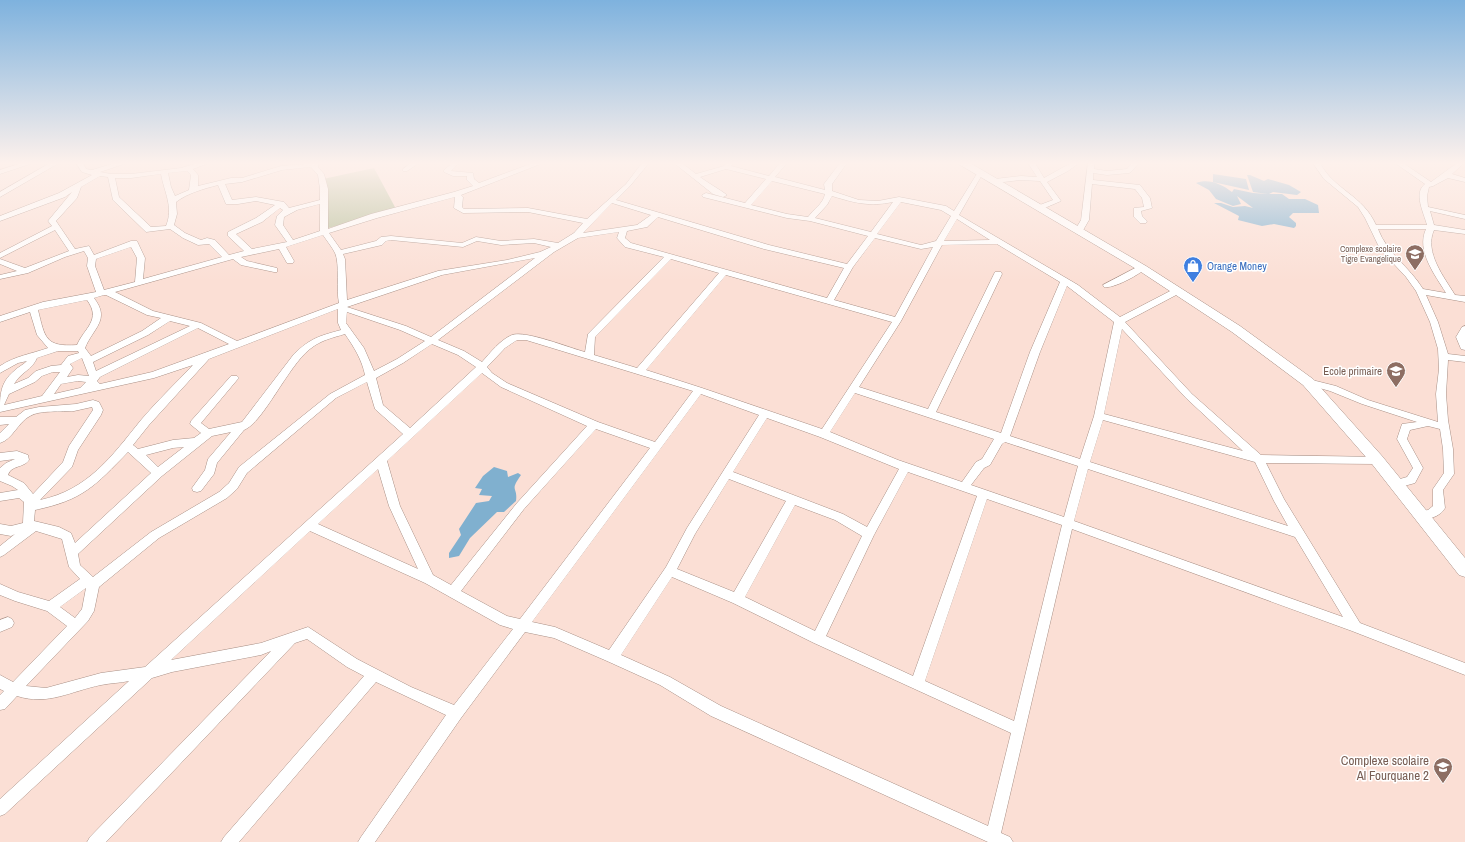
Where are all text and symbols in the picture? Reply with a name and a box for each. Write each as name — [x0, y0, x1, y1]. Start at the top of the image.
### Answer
place label: Complexe scolaire Tigre Evangelique — [1340, 243, 1401, 265]
school or university icon: Complexe scolaire Tigre Evangelique — [1404, 243, 1426, 271]
shop icon: Orange Money — [1182, 255, 1204, 283]
place label: Orange Money — [1207, 259, 1267, 273]
school or university icon: Ecole primaire — [1385, 360, 1407, 388]
place label: Ecole primaire — [1323, 364, 1382, 378]
place label: Complexe scolaire Al Fourquane 2 — [1341, 752, 1429, 784]
school or university icon: Complexe scolaire Al Fourquane 2 — [1432, 756, 1454, 784]

